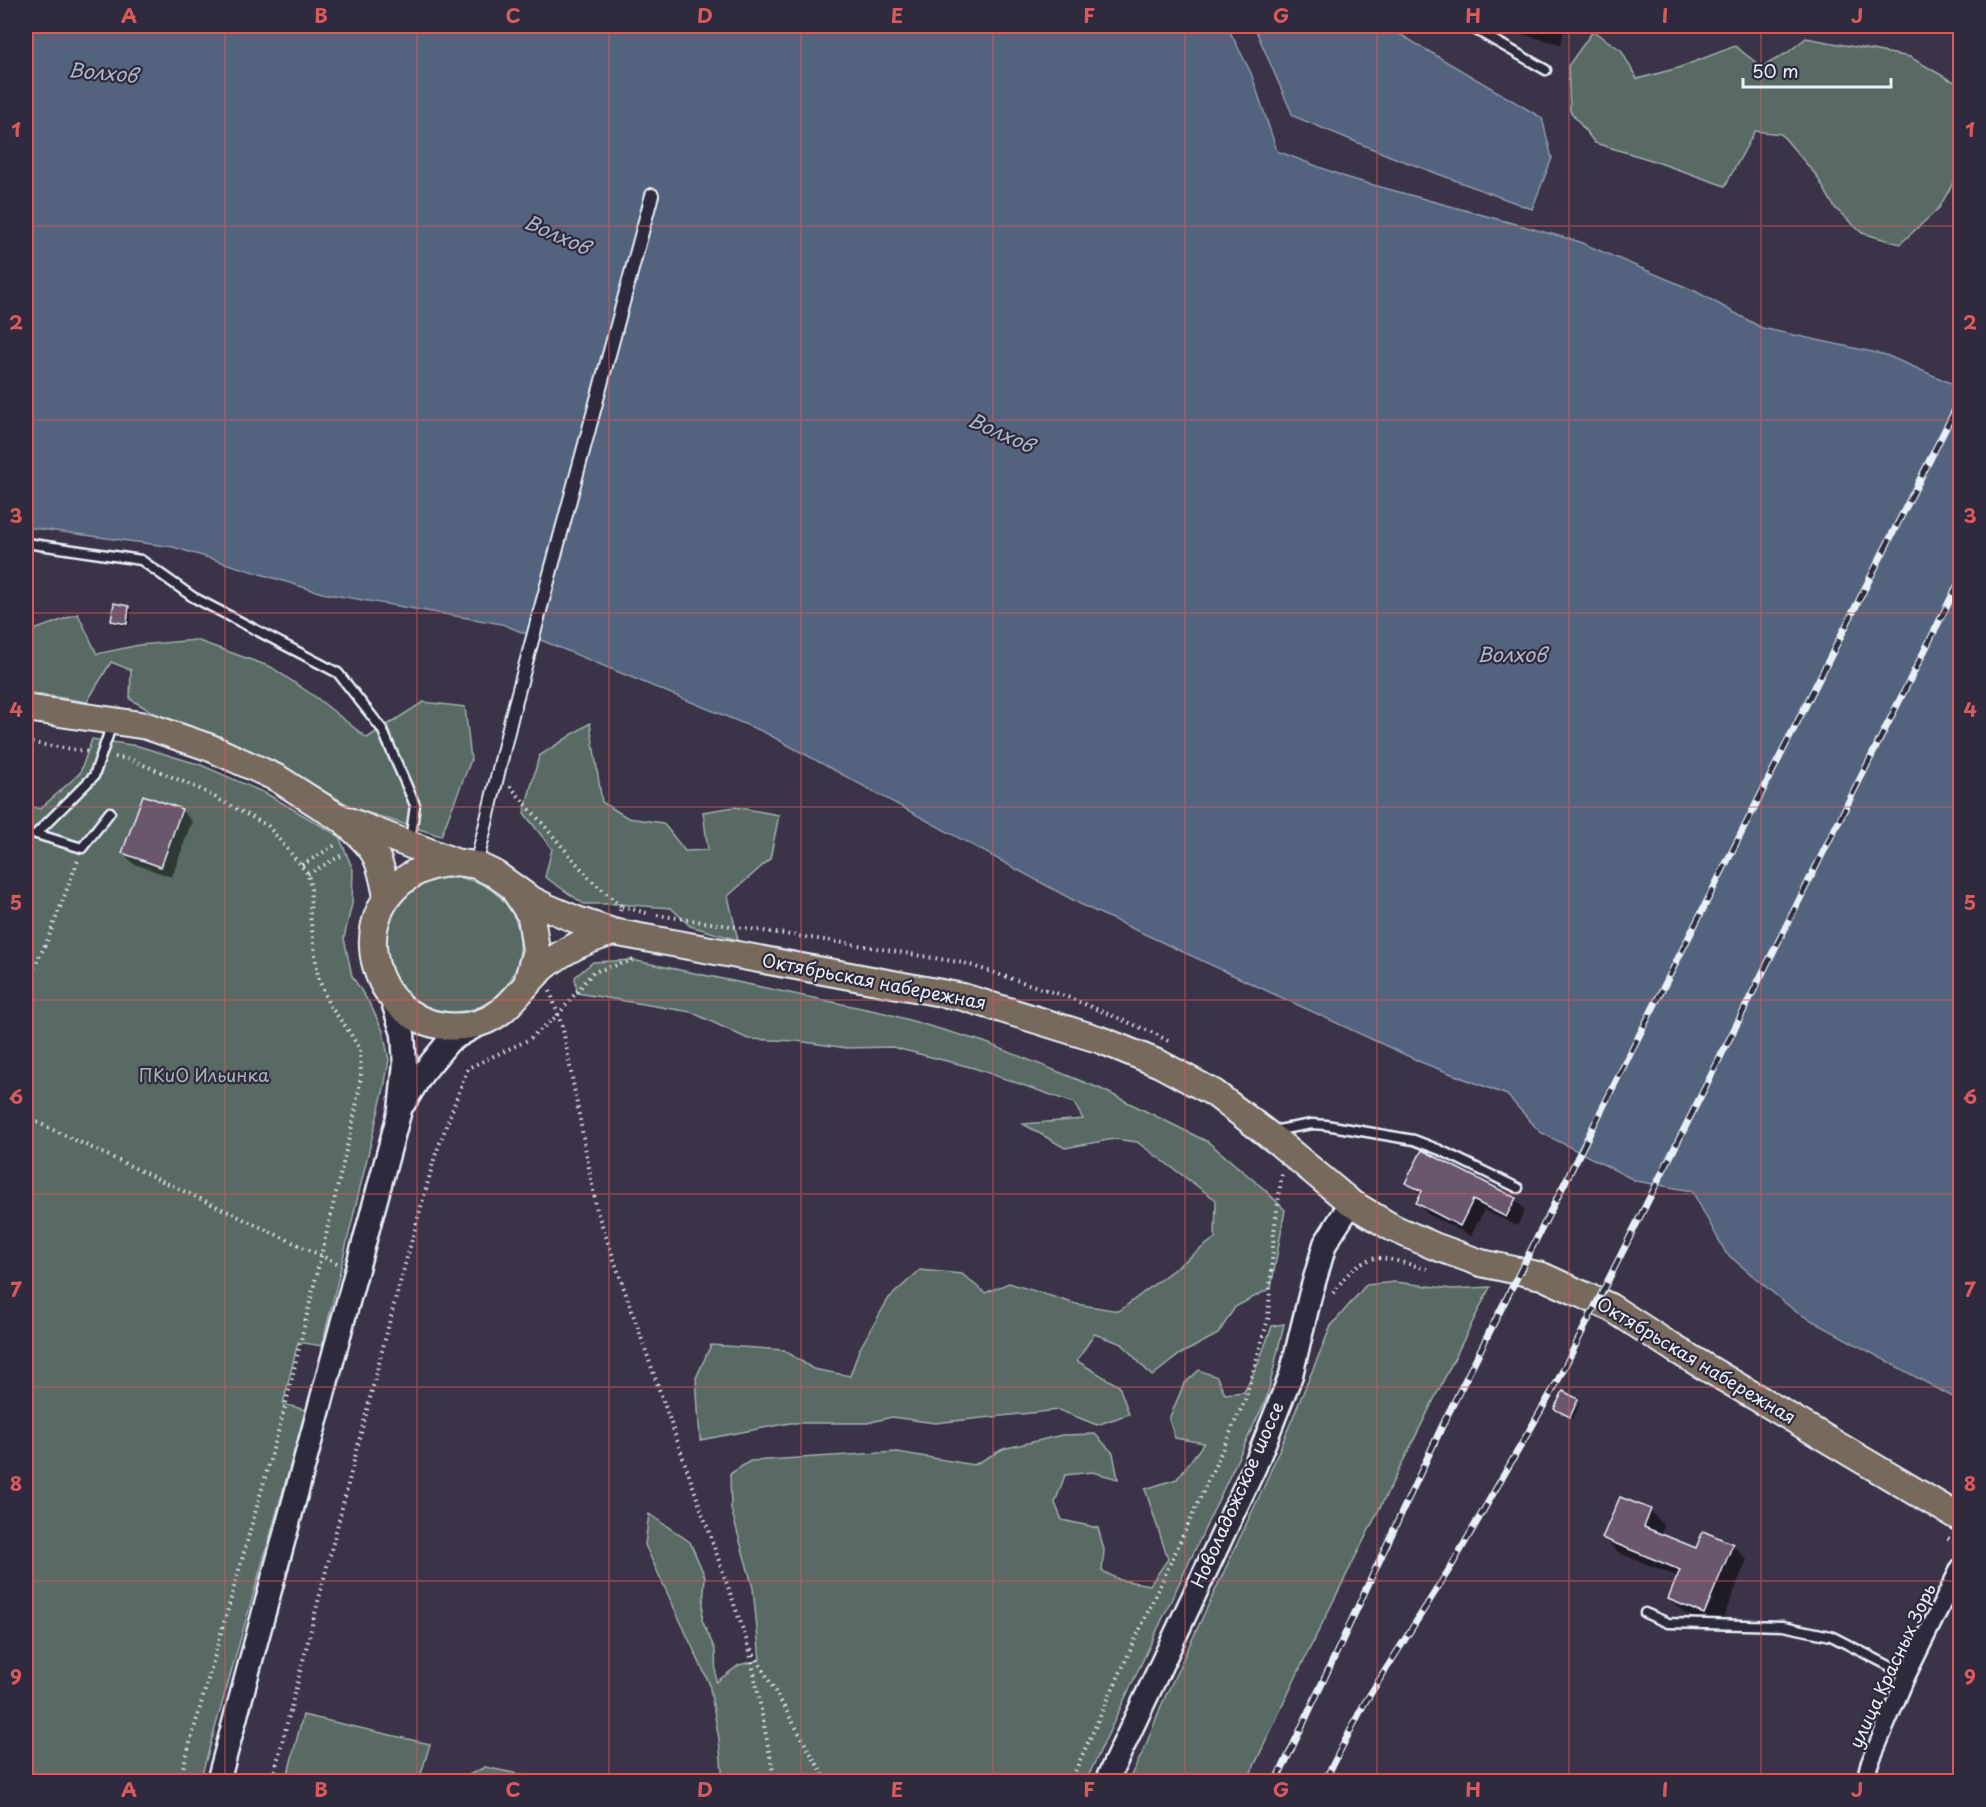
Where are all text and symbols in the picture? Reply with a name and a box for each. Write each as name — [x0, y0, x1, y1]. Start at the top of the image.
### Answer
text: A — [121, 0, 137, 30]
text: B — [314, 0, 328, 30]
text: C — [505, 0, 521, 30]
text: D — [697, 0, 713, 30]
text: E — [891, 0, 903, 30]
text: F — [1083, 0, 1095, 30]
text: G — [1273, 0, 1289, 30]
text: H — [1465, 0, 1481, 30]
text: I — [1662, 0, 1668, 30]
text: J — [1851, 0, 1863, 30]
scale bar — [1743, 51, 1892, 89]
water label: Волхов — [67, 54, 142, 90]
text: 50 m — [1752, 57, 1799, 84]
text: 1 — [11, 114, 21, 144]
text: 1 — [1965, 114, 1975, 144]
water label: Волхов — [520, 206, 598, 263]
text: 2 — [9, 307, 23, 337]
text: 2 — [1963, 307, 1977, 337]
water label: Волхов — [964, 404, 1042, 461]
text: 3 — [9, 500, 23, 530]
text: 3 — [1963, 500, 1977, 530]
water label: Волхов — [1477, 639, 1550, 669]
text: 4 — [9, 694, 23, 724]
text: 4 — [1963, 694, 1977, 724]
text: 5 — [10, 887, 22, 917]
text: 5 — [1964, 887, 1976, 917]
street label: Октябрьская набережная — [760, 946, 989, 1016]
park label: ПКиО Ильинка — [139, 1061, 270, 1088]
text: 6 — [9, 1081, 23, 1111]
text: 6 — [1963, 1081, 1977, 1111]
text: 7 — [10, 1274, 22, 1304]
text: 7 — [1964, 1274, 1976, 1304]
street label: Октябрьская набережная — [1592, 1289, 1801, 1430]
street label: Новоладожское шоссе — [1183, 1397, 1290, 1592]
text: 8 — [10, 1468, 22, 1498]
text: 8 — [1964, 1468, 1976, 1498]
street label: улица Красных Зорь — [1842, 1578, 1942, 1752]
text: 9 — [10, 1661, 22, 1691]
text: 9 — [1964, 1661, 1976, 1691]
text: A — [121, 1774, 137, 1804]
text: B — [314, 1774, 328, 1804]
text: C — [505, 1774, 521, 1804]
text: D — [697, 1774, 713, 1804]
text: E — [891, 1774, 903, 1804]
text: F — [1083, 1774, 1095, 1804]
text: G — [1273, 1774, 1289, 1804]
text: H — [1465, 1774, 1481, 1804]
text: I — [1662, 1774, 1668, 1804]
text: J — [1851, 1774, 1863, 1804]

